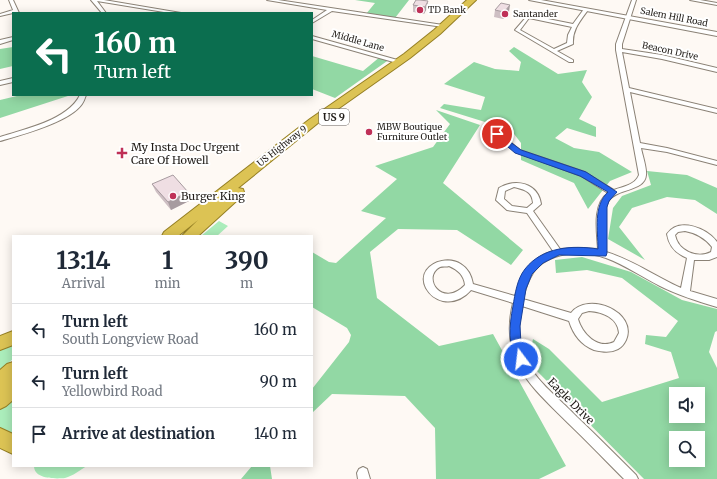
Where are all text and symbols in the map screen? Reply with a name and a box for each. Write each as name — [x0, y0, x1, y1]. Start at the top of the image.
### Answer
place label: TD Bank — [428, 4, 466, 15]
marker: TD Bank — [415, 5, 425, 15]
street label: Salem Hill Road — [639, 5, 709, 29]
place label: Santander — [513, 8, 558, 19]
marker: Santander — [500, 9, 510, 19]
text: 160 m — [94, 25, 176, 61]
icon: left — [28, 28, 80, 80]
street label: Middle Lane — [331, 28, 386, 53]
street label: Beacon Drive — [641, 39, 699, 62]
text: Turn left — [94, 60, 171, 83]
road number: US 9 — [319, 109, 349, 125]
pin — [480, 117, 514, 151]
place label: MBW Boutique Furniture Outlet — [377, 121, 448, 142]
street label: US Highway 9 — [255, 123, 309, 168]
icon: arrive — [486, 123, 508, 145]
marker: MBW Boutique Furniture Outlet — [364, 127, 374, 137]
place label: My Insta Doc Urgent Care Of Howell — [131, 140, 240, 167]
marker: My Insta Doc Urgent Care Of Howell — [116, 147, 128, 159]
place label: Burger King — [181, 189, 245, 203]
marker: Burger King — [168, 191, 178, 201]
text: 13:14 — [56, 245, 110, 276]
text: 1 — [162, 245, 173, 276]
text: 390 — [225, 245, 269, 276]
text: Arrival — [62, 275, 105, 292]
text: min — [155, 275, 180, 292]
text: m — [240, 275, 253, 292]
text: Turn left — [62, 312, 128, 331]
icon: left — [28, 319, 50, 341]
text: 160 m — [254, 320, 297, 339]
text: South Longview Road — [62, 331, 199, 348]
position arrow — [500, 338, 542, 380]
text: Turn left — [62, 364, 128, 383]
icon: left — [28, 371, 50, 393]
text: 90 m — [260, 372, 297, 391]
street label: Eagle Drive — [545, 375, 597, 427]
text: Yellowbird Road — [62, 383, 163, 400]
map controls — [669, 387, 705, 467]
button: sound — [669, 387, 705, 423]
icon: arrive — [28, 423, 50, 445]
text: Arrive at destination — [62, 424, 215, 443]
text: 140 m — [254, 424, 297, 443]
button: search — [669, 431, 705, 467]

